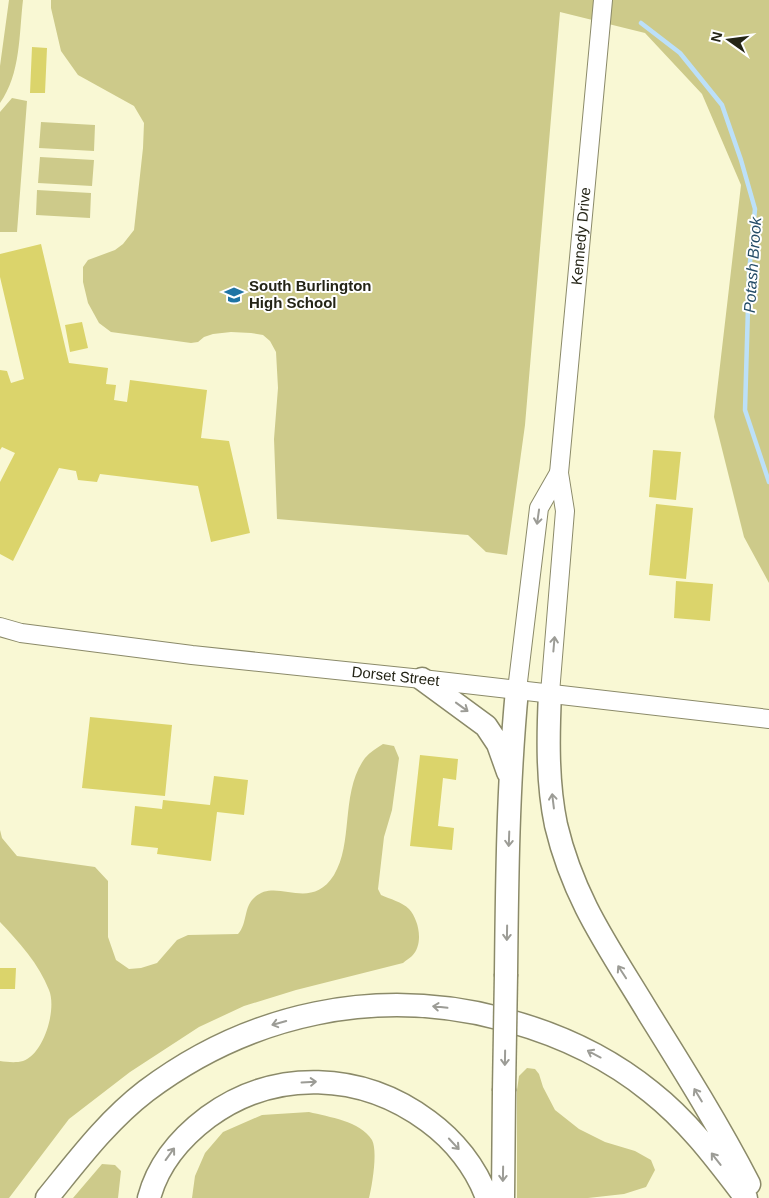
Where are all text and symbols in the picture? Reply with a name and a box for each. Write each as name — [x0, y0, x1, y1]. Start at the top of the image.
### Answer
north arrow — [704, 15, 754, 65]
text: N — [707, 30, 725, 44]
street label: Kennedy Drive — [568, 186, 594, 286]
water label: Potash Brook — [741, 216, 764, 314]
place label: South Burlington High School — [249, 277, 371, 311]
school or university icon: South Burlington High School — [223, 284, 245, 306]
one-way arrow — [533, 508, 543, 524]
one-way arrow — [550, 637, 559, 653]
street label: Dorset Street — [351, 663, 441, 689]
one-way arrow — [455, 702, 469, 712]
one-way arrow — [548, 793, 558, 809]
one-way arrow — [504, 830, 513, 846]
one-way arrow — [502, 925, 511, 941]
one-way arrow — [617, 965, 627, 979]
one-way arrow — [432, 1002, 448, 1012]
one-way arrow — [271, 1018, 287, 1028]
one-way arrow — [587, 1049, 602, 1058]
one-way arrow — [500, 1050, 510, 1066]
one-way arrow — [301, 1078, 317, 1087]
one-way arrow — [692, 1088, 702, 1102]
one-way arrow — [448, 1138, 460, 1151]
one-way arrow — [165, 1148, 175, 1162]
one-way arrow — [711, 1153, 722, 1166]
one-way arrow — [499, 1166, 508, 1182]

